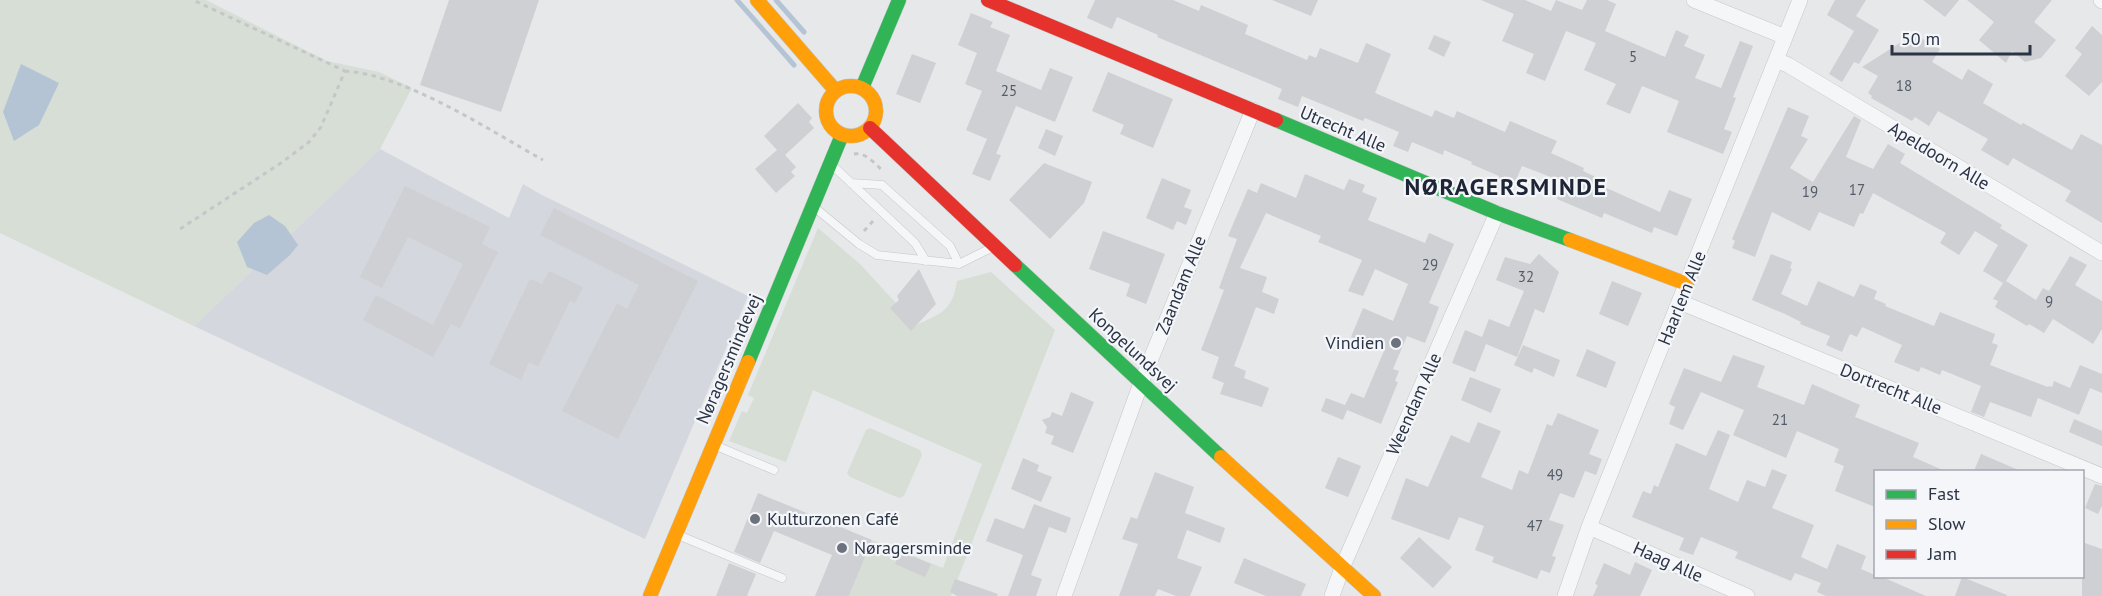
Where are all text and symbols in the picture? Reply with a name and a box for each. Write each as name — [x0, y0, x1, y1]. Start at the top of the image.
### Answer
scale bar — [1892, 18, 2030, 56]
text: 50 m — [1901, 27, 1940, 50]
house number: 5 — [1629, 47, 1637, 66]
house number: 18 — [1896, 76, 1912, 95]
house number: 25 — [1001, 81, 1017, 100]
street label: Utrecht Alle — [1297, 100, 1390, 157]
street label: Apeldoorn Alle — [1884, 116, 1994, 195]
district label: NØRAGERSMINDE — [1405, 171, 1607, 202]
house number: 17 — [1849, 180, 1865, 199]
house number: 19 — [1802, 182, 1818, 201]
street label: Zaandam Alle — [1150, 232, 1211, 338]
street label: Haarlem Alle — [1652, 247, 1711, 348]
house number: 29 — [1422, 255, 1438, 274]
house number: 32 — [1518, 267, 1534, 286]
street label: Nøragersmindevej — [691, 290, 766, 427]
house number: 9 — [2045, 292, 2053, 311]
street label: Kongelundsvej — [1084, 303, 1182, 397]
place label: Vindien — [1325, 331, 1384, 354]
marker: Vindien — [1389, 336, 1403, 350]
street label: Weendam Alle — [1381, 349, 1446, 459]
street label: Dortrecht Alle — [1837, 358, 1945, 419]
house number: 21 — [1772, 410, 1788, 429]
house number: 49 — [1547, 465, 1563, 484]
legend — [1874, 470, 2084, 578]
text: Fast — [1928, 482, 1960, 505]
place label: Kulturzonen Café — [767, 507, 899, 530]
marker: Kulturzonen Café — [748, 512, 762, 526]
text: Slow — [1928, 512, 1966, 535]
house number: 47 — [1527, 516, 1543, 535]
place label: Nøragersminde — [854, 536, 971, 559]
street label: Haag Alle — [1630, 536, 1707, 587]
marker: Nøragersminde — [835, 541, 849, 555]
text: Jam — [1927, 542, 1957, 565]

